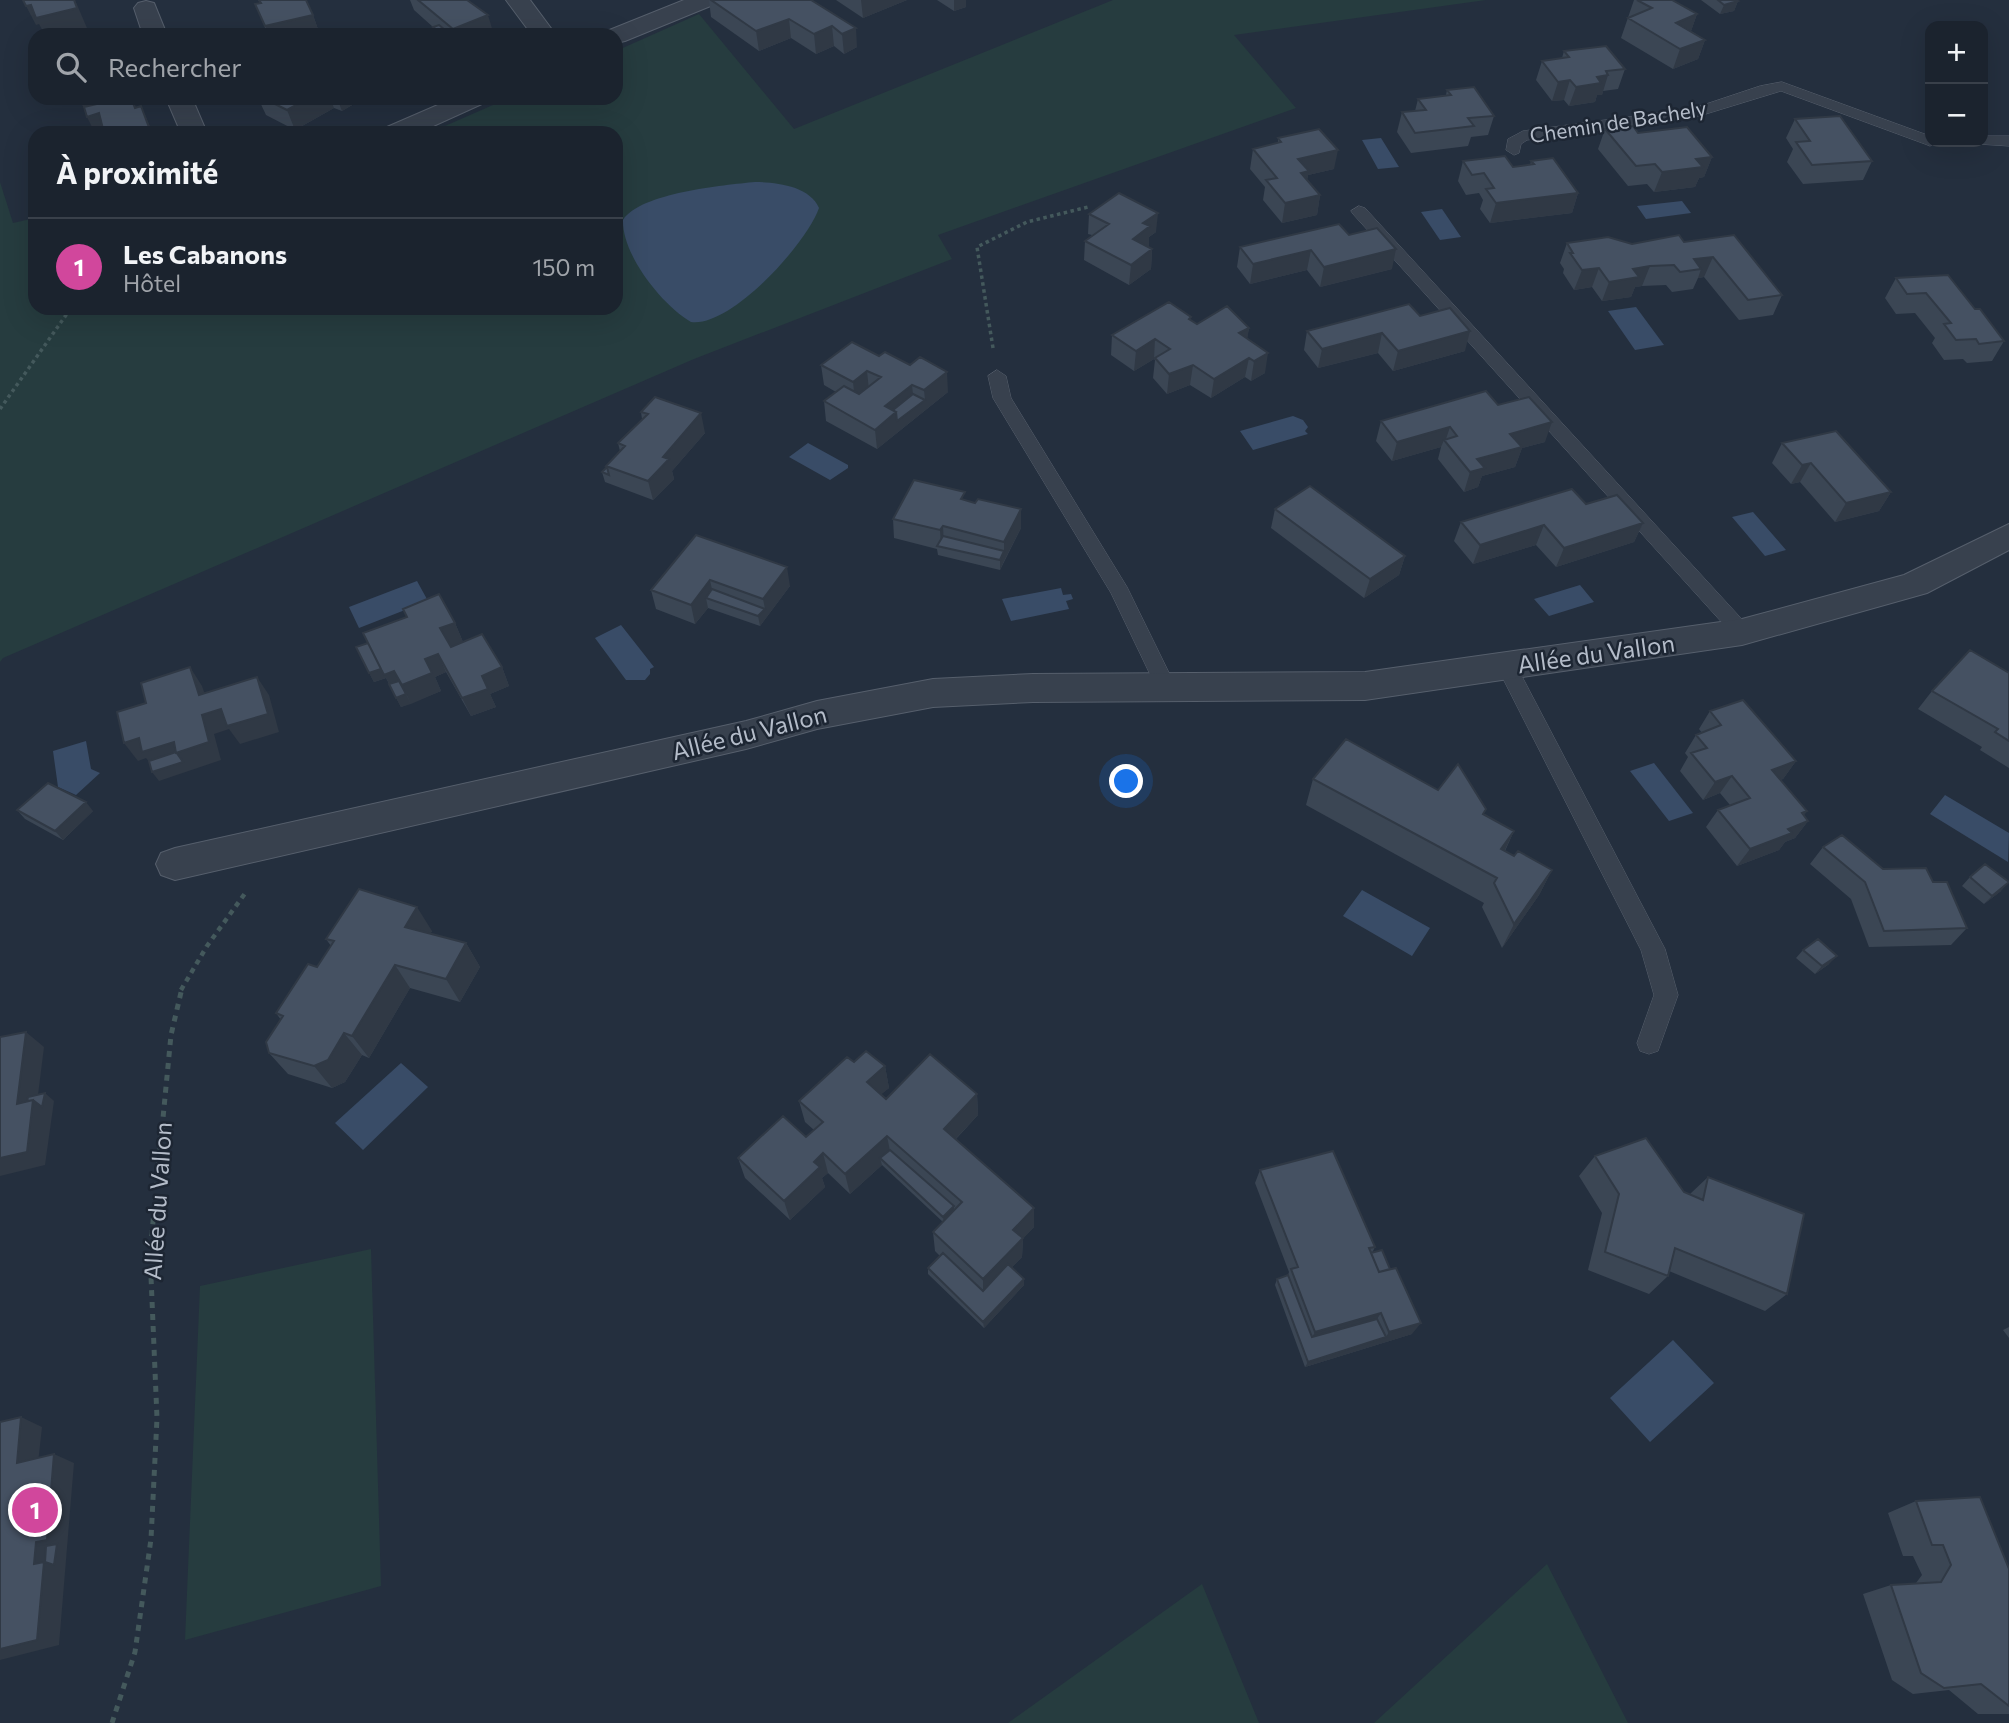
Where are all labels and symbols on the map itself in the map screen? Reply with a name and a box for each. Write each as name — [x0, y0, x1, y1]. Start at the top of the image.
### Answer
street label: Chemin de Bachely — [1528, 95, 1708, 147]
street label: Allée du Vallon — [1515, 628, 1677, 678]
street label: Allée du Vallon — [669, 699, 829, 765]
your location — [1109, 764, 1143, 798]
street label: Allée du Vallon — [137, 1121, 177, 1281]
pin: 1 — [12, 1484, 58, 1536]

